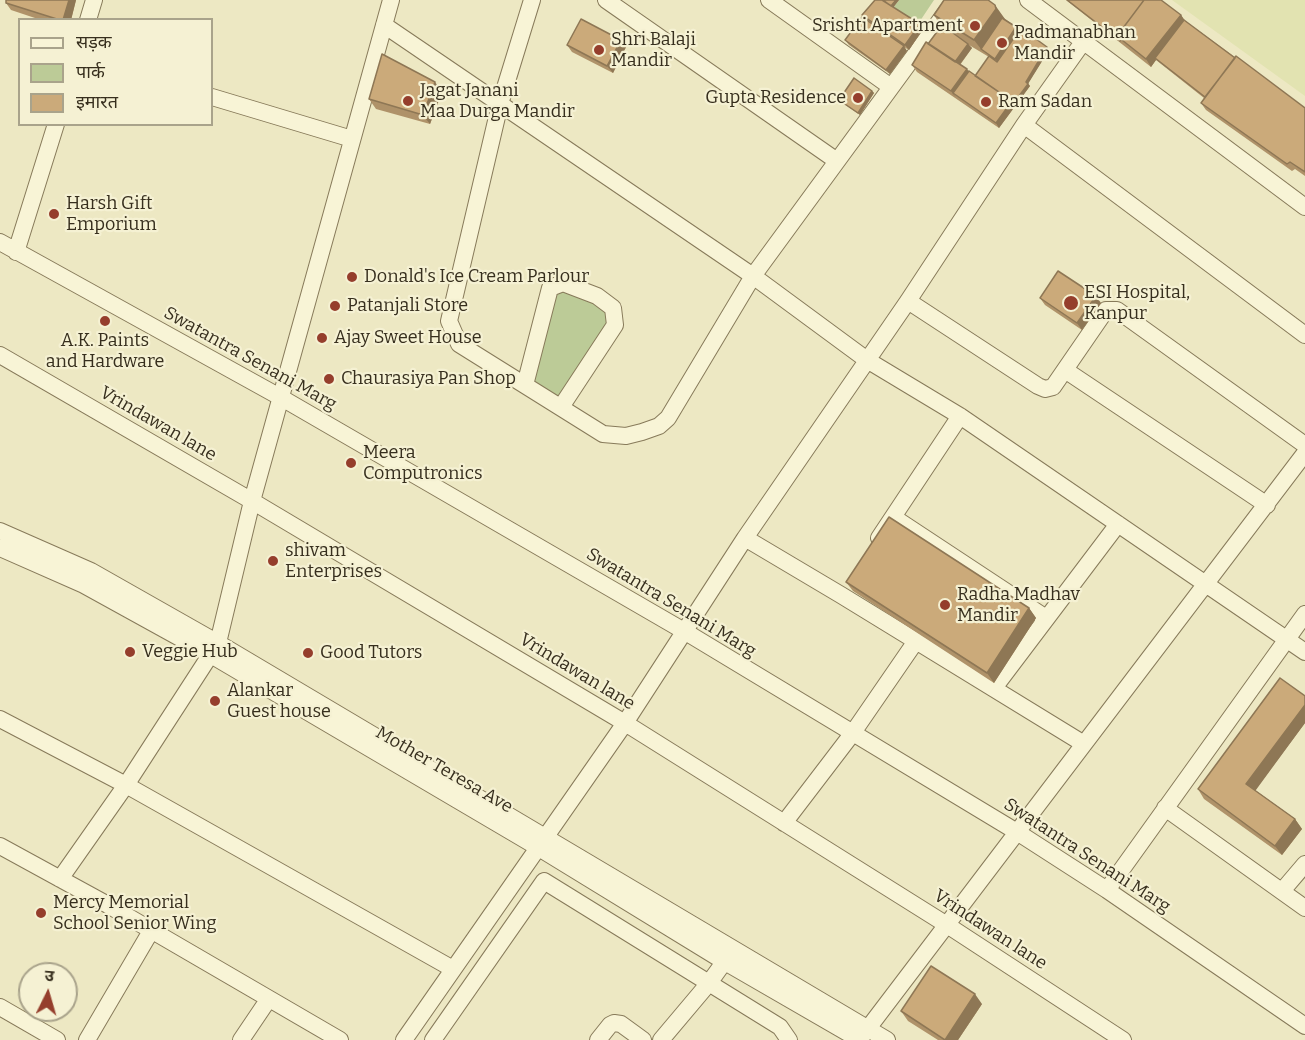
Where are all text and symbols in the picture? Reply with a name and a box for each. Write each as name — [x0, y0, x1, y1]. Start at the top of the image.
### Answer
place label: Srishti Apartment — [812, 15, 963, 37]
legend — [18, 18, 213, 126]
marker: Srishti Apartment — [968, 19, 982, 33]
place label: Padmanabhan Mandir — [1014, 22, 1136, 64]
place label: Shri Balaji Mandir — [611, 29, 696, 72]
text: सड़क — [76, 31, 112, 53]
marker: Padmanabhan Mandir — [995, 36, 1009, 50]
marker: Shri Balaji Mandir — [592, 43, 606, 57]
text: पार्क — [76, 61, 105, 83]
place label: Jagat Janani Maa Durga Mandir — [420, 80, 575, 122]
place label: Gupta Residence — [705, 87, 846, 109]
text: इमारत — [76, 91, 118, 113]
marker: Gupta Residence — [851, 91, 865, 105]
place label: Ram Sadan — [998, 91, 1092, 113]
marker: Jagat Janani Maa Durga Mandir — [401, 94, 415, 108]
marker: Ram Sadan — [979, 95, 993, 109]
place label: Harsh Gift Emporium — [66, 193, 157, 236]
marker: Harsh Gift Emporium — [47, 207, 61, 221]
place label: Donald's Ice Cream Parlour — [364, 266, 589, 288]
marker: Donald's Ice Cream Parlour — [345, 270, 359, 284]
place label: ESI Hospital, Kanpur — [1084, 282, 1190, 324]
marker: ESI Hospital, Kanpur — [1062, 294, 1080, 312]
place label: Patanjali Store — [347, 295, 468, 317]
marker: Patanjali Store — [328, 299, 342, 313]
street label: Swatantra Senani Marg — [160, 302, 340, 416]
marker: A.K. Paints and Hardware — [98, 314, 112, 328]
place label: Ajay Sweet House — [334, 327, 482, 349]
place label: A.K. Paints and Hardware — [46, 330, 164, 372]
marker: Ajay Sweet House — [315, 331, 329, 345]
place label: Chaurasiya Pan Shop — [341, 368, 516, 390]
marker: Chaurasiya Pan Shop — [322, 372, 336, 386]
street label: Vrindawan lane — [96, 382, 220, 466]
place label: Meera Computronics — [363, 442, 483, 484]
marker: Meera Computronics — [344, 456, 358, 470]
place label: shivam Enterprises — [285, 540, 382, 582]
street label: Swatantra Senani Marg — [582, 544, 760, 662]
marker: shivam Enterprises — [266, 554, 280, 568]
place label: Radha Madhav Mandir — [957, 584, 1080, 626]
marker: Radha Madhav Mandir — [938, 598, 952, 612]
street label: Vrindawan lane — [515, 629, 639, 715]
place label: Veggie Hub — [142, 641, 238, 663]
place label: Good Tutors — [320, 642, 422, 664]
marker: Veggie Hub — [123, 645, 137, 659]
marker: Good Tutors — [301, 646, 315, 660]
place label: Alankar Guest house — [227, 680, 331, 722]
marker: Alankar Guest house — [208, 694, 222, 708]
street label: Mother Teresa Ave — [372, 722, 516, 818]
street label: Swatantra Senani Marg — [1000, 794, 1174, 918]
street label: Vrindawan lane — [929, 885, 1051, 975]
place label: Mercy Memorial School Senior Wing — [53, 892, 217, 934]
marker: Mercy Memorial School Senior Wing — [34, 906, 48, 920]
north arrow — [18, 962, 78, 1022]
text: उ — [44, 966, 55, 985]

